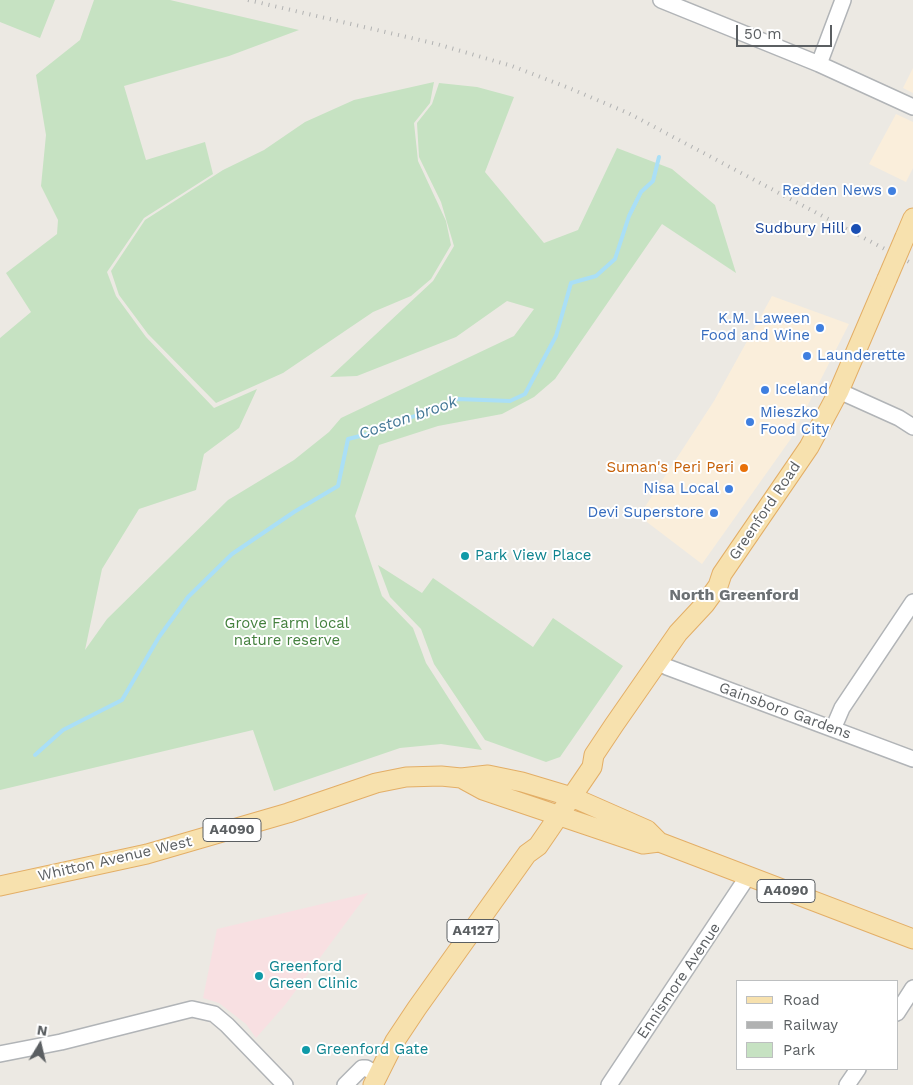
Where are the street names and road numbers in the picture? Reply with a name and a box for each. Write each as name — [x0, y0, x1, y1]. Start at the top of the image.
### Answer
street label: Greenford Road — [725, 458, 805, 564]
street label: Gainsboro Gardens — [716, 679, 854, 743]
road number: A4090 — [203, 818, 261, 842]
street label: Whitton Avenue West — [36, 833, 194, 885]
road number: A4090 — [757, 879, 815, 902]
road number: A4127 — [447, 919, 499, 942]
street label: Ennismore Avenue — [634, 920, 724, 1042]

